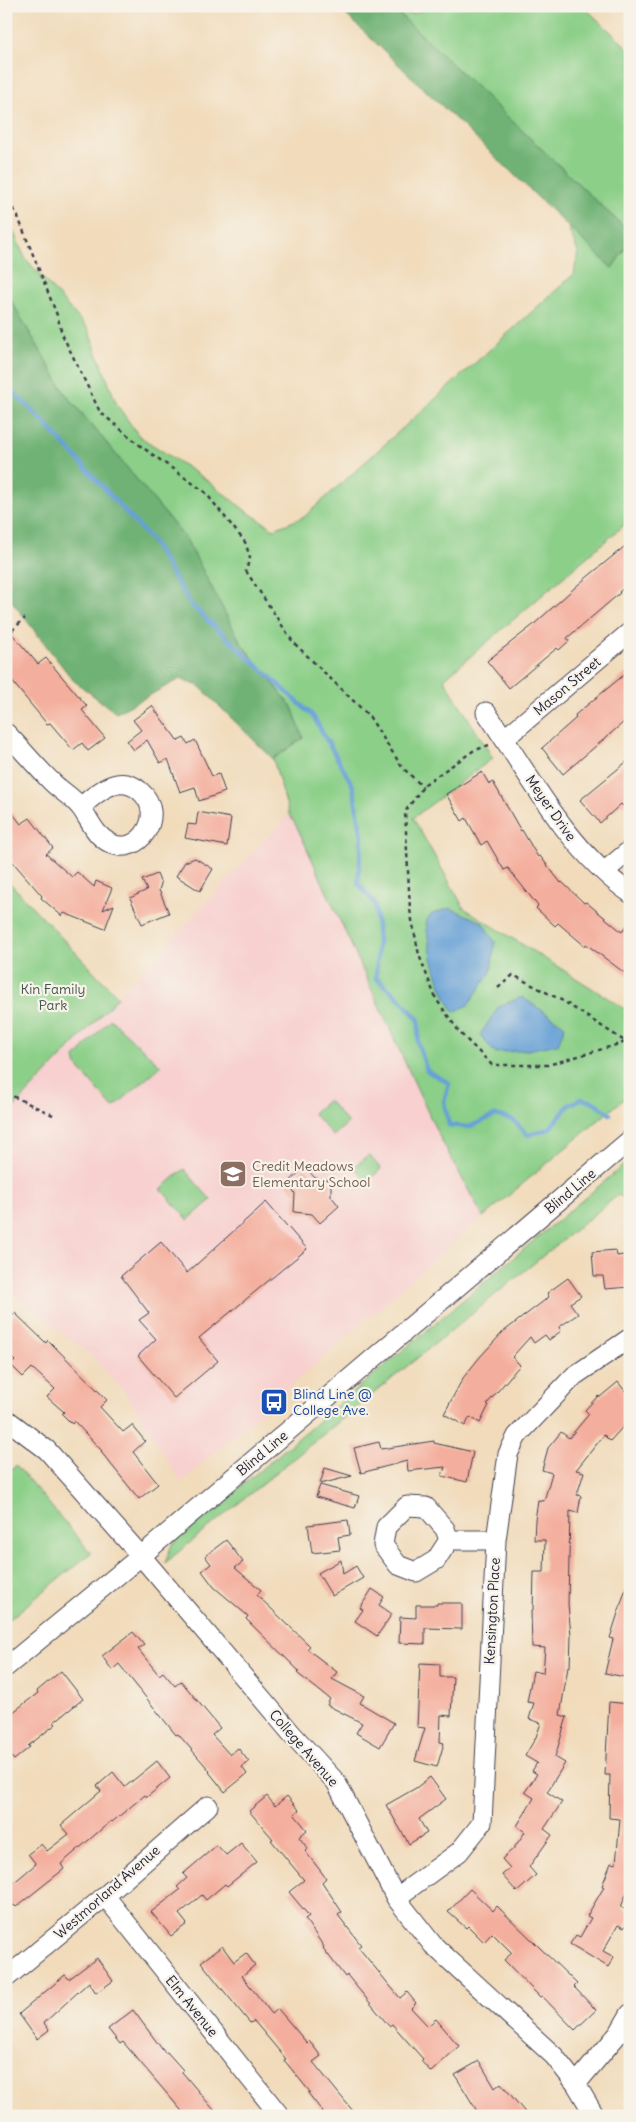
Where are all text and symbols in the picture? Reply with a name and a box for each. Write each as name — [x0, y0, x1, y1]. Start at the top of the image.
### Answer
street label: Mason Street — [530, 652, 605, 719]
street label: Meyer Drive — [522, 772, 580, 844]
park label: Kin Family Park — [21, 980, 86, 1014]
place label: Credit Meadows Elementary School — [252, 1157, 370, 1191]
school or university icon: Credit Meadows Elementary School — [218, 1159, 248, 1189]
street label: Blind Line — [541, 1164, 599, 1218]
place label: Blind Line @ College Ave. — [293, 1385, 372, 1419]
bus stop icon: Blind Line @ College Ave. — [259, 1387, 289, 1417]
street label: Blind Line — [233, 1426, 291, 1480]
street label: Kensington Place — [480, 1557, 504, 1665]
street label: College Avenue — [266, 1706, 342, 1790]
street label: Westmorland Avenue — [50, 1841, 164, 1943]
street label: Elm Avenue — [162, 1972, 222, 2040]

